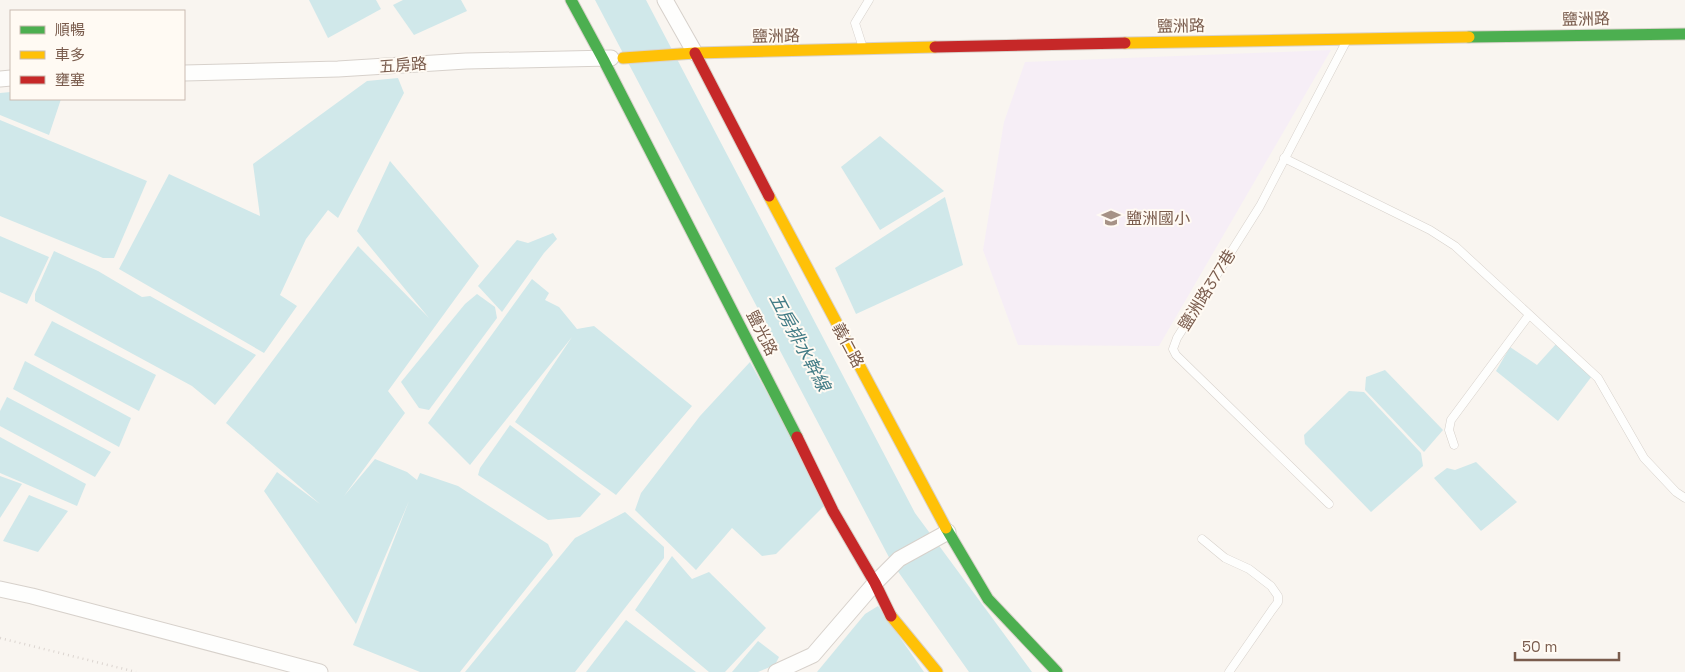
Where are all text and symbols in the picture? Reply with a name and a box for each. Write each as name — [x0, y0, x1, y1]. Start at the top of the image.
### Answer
street label: 鹽洲路 — [1562, 8, 1610, 30]
legend — [10, 10, 185, 100]
street label: 鹽洲路 — [1157, 15, 1205, 37]
text: 順暢 — [55, 20, 85, 39]
street label: 鹽洲路 — [752, 25, 800, 47]
text: 車多 — [55, 45, 85, 64]
street label: 五房路 — [378, 53, 428, 77]
text: 壅塞 — [55, 70, 85, 89]
school or university icon: 鹽洲國小 — [1100, 207, 1122, 229]
place label: 鹽洲國小 — [1126, 208, 1190, 229]
street label: 鹽洲路377巷 — [1174, 246, 1240, 334]
water label: 五房排水幹線 — [764, 289, 836, 397]
street label: 鹽光路 — [742, 307, 782, 359]
street label: 義仁路 — [827, 319, 869, 371]
scale bar — [1515, 630, 1619, 662]
text: 50 m — [1522, 637, 1557, 656]

